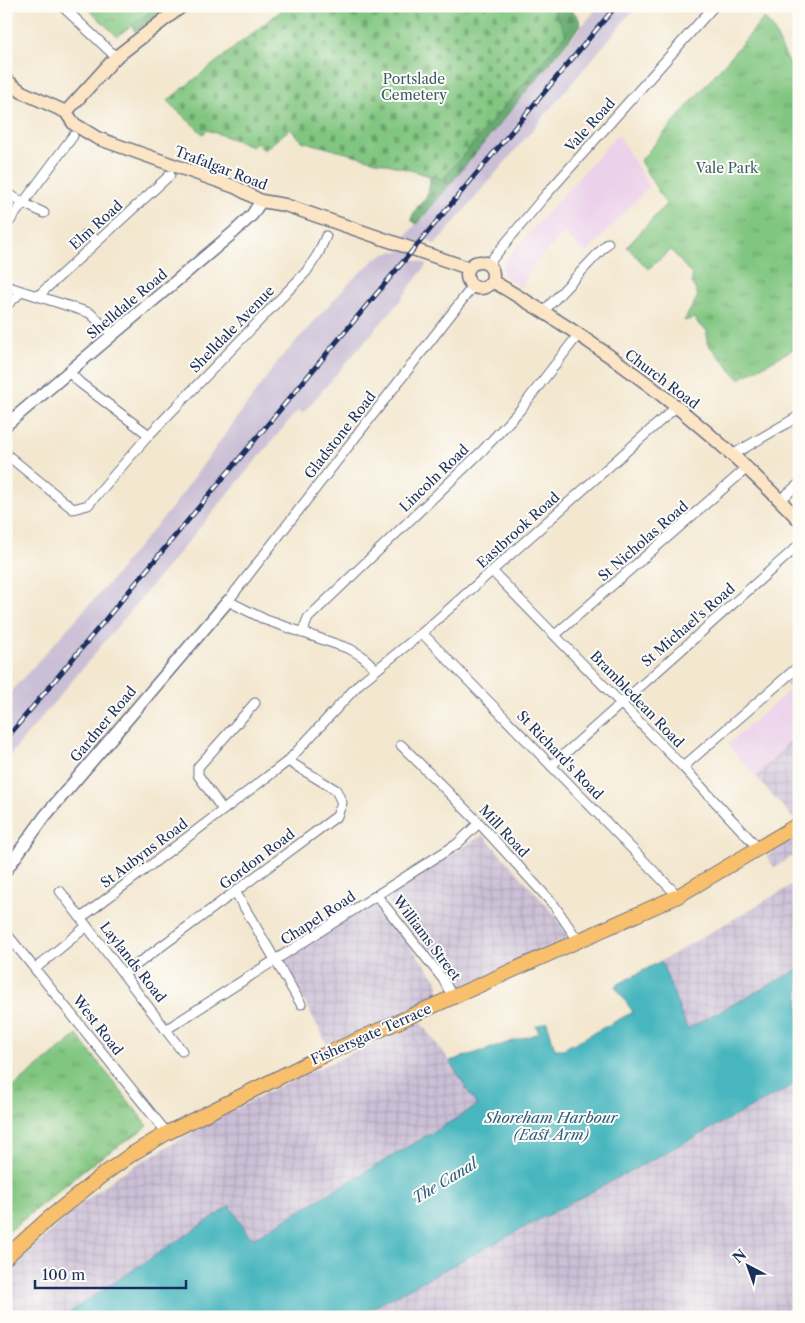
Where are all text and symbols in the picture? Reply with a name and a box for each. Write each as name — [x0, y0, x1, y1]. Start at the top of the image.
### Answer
park label: Portslade Cemetery — [381, 70, 447, 104]
street label: Vale Road — [560, 94, 619, 156]
street label: Trafalgar Road — [172, 142, 270, 194]
park label: Vale Park — [695, 159, 759, 177]
street label: Elm Road — [66, 196, 127, 254]
street label: Shelldale Road — [83, 265, 171, 343]
street label: Shelldale Avenue — [186, 282, 278, 376]
street label: Church Road — [621, 345, 703, 413]
street label: Gladstone Road — [300, 387, 380, 482]
street label: Lincoln Road — [396, 440, 473, 516]
street label: Eastbrook Road — [473, 488, 564, 572]
street label: St Nicholas Road — [594, 497, 692, 585]
street label: St Michael's Road — [637, 579, 739, 671]
street label: Brambledean Road — [586, 647, 688, 751]
street label: Gardner Road — [66, 682, 140, 766]
street label: St Richard's Road — [513, 707, 607, 804]
street label: Mill Road — [475, 801, 533, 861]
street label: St Aubyns Road — [97, 814, 191, 892]
street label: Gordon Road — [216, 825, 299, 893]
street label: Chapel Road — [277, 887, 359, 949]
street label: Williams Street — [388, 891, 465, 984]
street label: Laylands Road — [96, 918, 170, 1006]
street label: West Road — [68, 991, 127, 1059]
street label: Fishersgate Terrace — [308, 999, 434, 1069]
water label: Shoreham Harbour (East Arm) — [484, 1108, 618, 1144]
water label: The Canal — [409, 1153, 483, 1207]
north arrow — [722, 1240, 772, 1290]
text: N — [729, 1245, 750, 1267]
scale bar — [35, 1258, 186, 1290]
text: 100 m — [42, 1265, 85, 1284]

